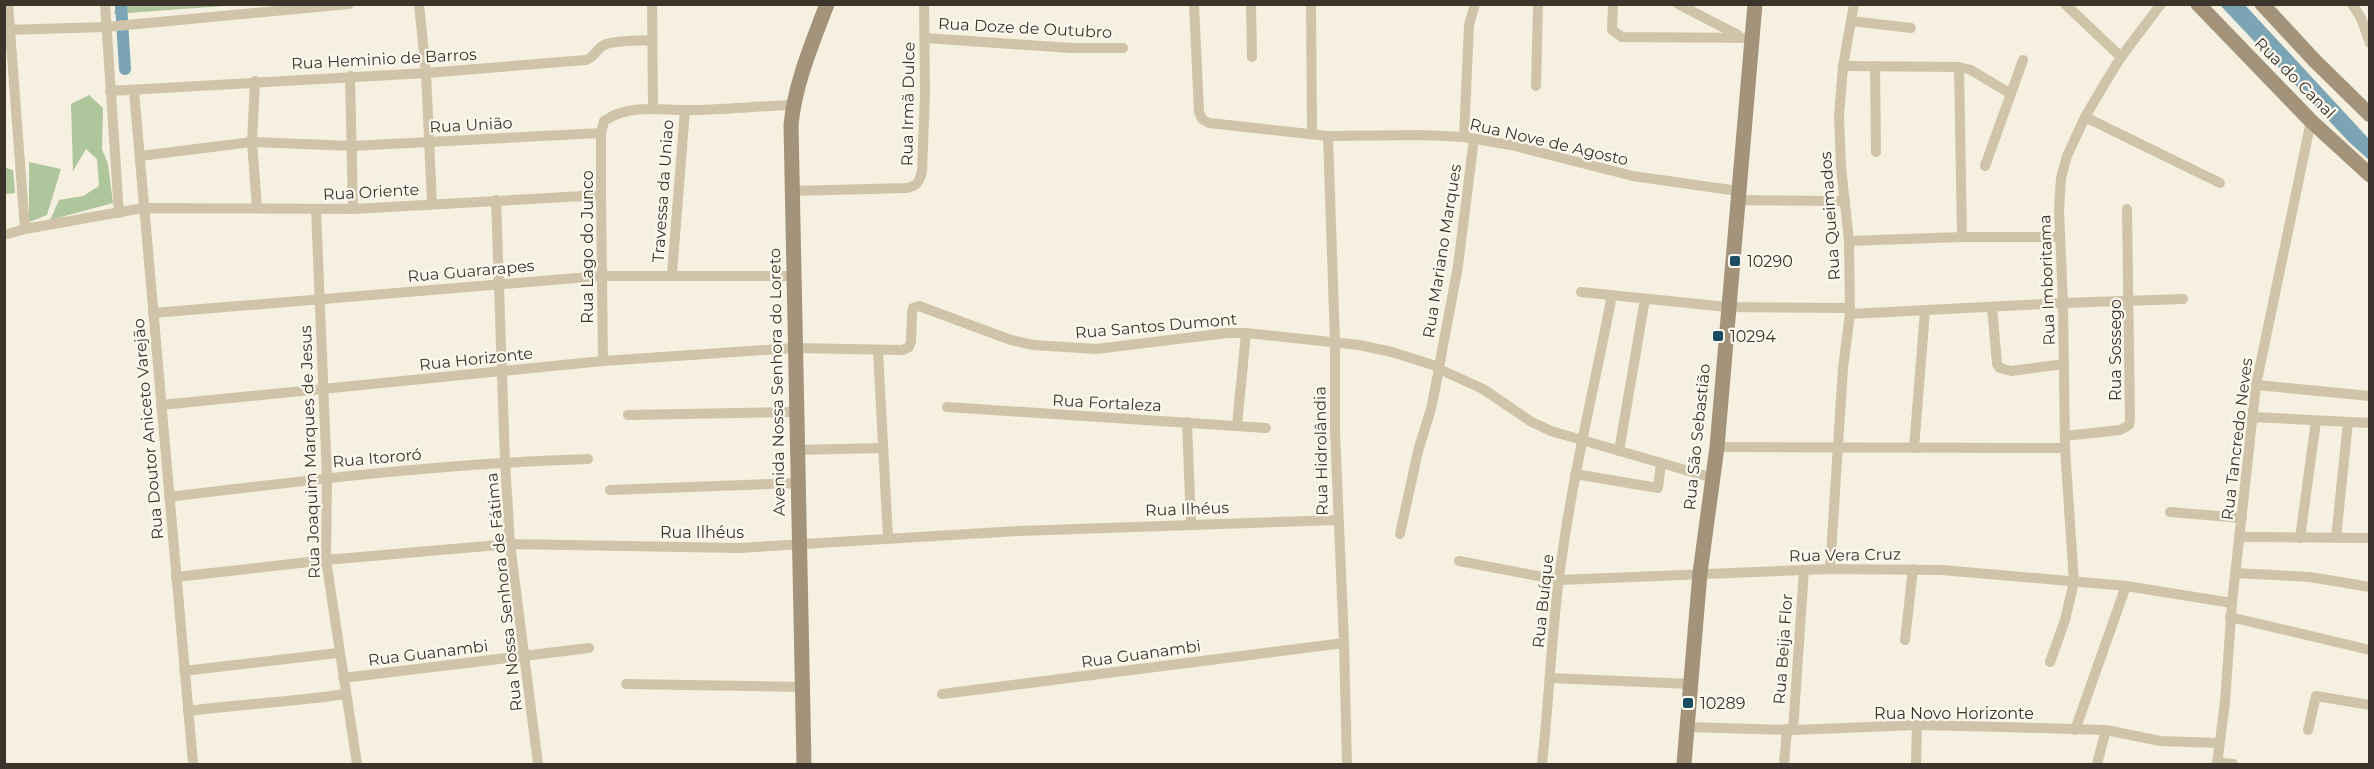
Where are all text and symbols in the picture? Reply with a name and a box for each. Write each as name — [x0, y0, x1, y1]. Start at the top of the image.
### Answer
street label: Rua Doze de Outubro — [938, 14, 1112, 42]
street label: Rua do Canal — [2251, 34, 2339, 122]
street label: Rua Irmã Dulce — [897, 42, 919, 166]
street label: Rua Heminio de Barros — [291, 45, 477, 73]
street label: Rua União — [429, 113, 513, 137]
street label: Rua Nove de Agosto — [1468, 115, 1630, 169]
street label: Travessa da Uniao — [649, 119, 677, 263]
street label: Rua Queimados — [1816, 151, 1844, 281]
street label: Rua Mariano Marques — [1419, 163, 1465, 339]
street label: Rua Lago do Junco — [578, 170, 597, 324]
street label: Rua Oriente — [322, 180, 420, 204]
street label: Rua Imboritama — [2035, 214, 2059, 346]
street label: Avenida Nossa Senhora do Loreto — [765, 248, 789, 516]
place label: 10290 — [1747, 252, 1793, 271]
marker: 10290 — [1728, 254, 1742, 268]
street label: Rua Guararapes — [407, 256, 535, 286]
street label: Rua Sossego — [2106, 299, 2125, 401]
street label: Rua Santos Dumont — [1074, 309, 1238, 343]
street label: Rua Doutor Aniceto Varejão — [129, 318, 167, 540]
street label: Rua Joaquim Marques de Jesus — [296, 325, 324, 579]
place label: 10294 — [1730, 327, 1776, 346]
marker: 10294 — [1711, 329, 1725, 343]
street label: Rua Horizonte — [418, 344, 534, 374]
street label: Rua Tancredo Neves — [2218, 357, 2256, 521]
street label: Rua São Sebastião — [1680, 363, 1714, 511]
street label: Rua Hidrolândia — [1310, 386, 1332, 516]
street label: Rua Fortaleza — [1052, 391, 1162, 415]
street label: Rua Itororó — [332, 445, 422, 471]
street label: Rua Nossa Senhora de Fátima — [482, 472, 526, 712]
street label: Rua Ilhéus — [1145, 498, 1230, 520]
street label: Rua Ilhéus — [660, 523, 744, 542]
street label: Rua Vera Cruz — [1789, 545, 1901, 565]
street label: Rua Buíque — [1529, 553, 1557, 649]
street label: Rua Beija Flor — [1770, 593, 1796, 705]
street label: Rua Guanambi — [367, 636, 489, 670]
street label: Rua Guanambi — [1080, 636, 1202, 672]
place label: 10289 — [1700, 694, 1745, 713]
marker: 10289 — [1681, 696, 1695, 710]
street label: Rua Novo Horizonte — [1874, 704, 2034, 723]

